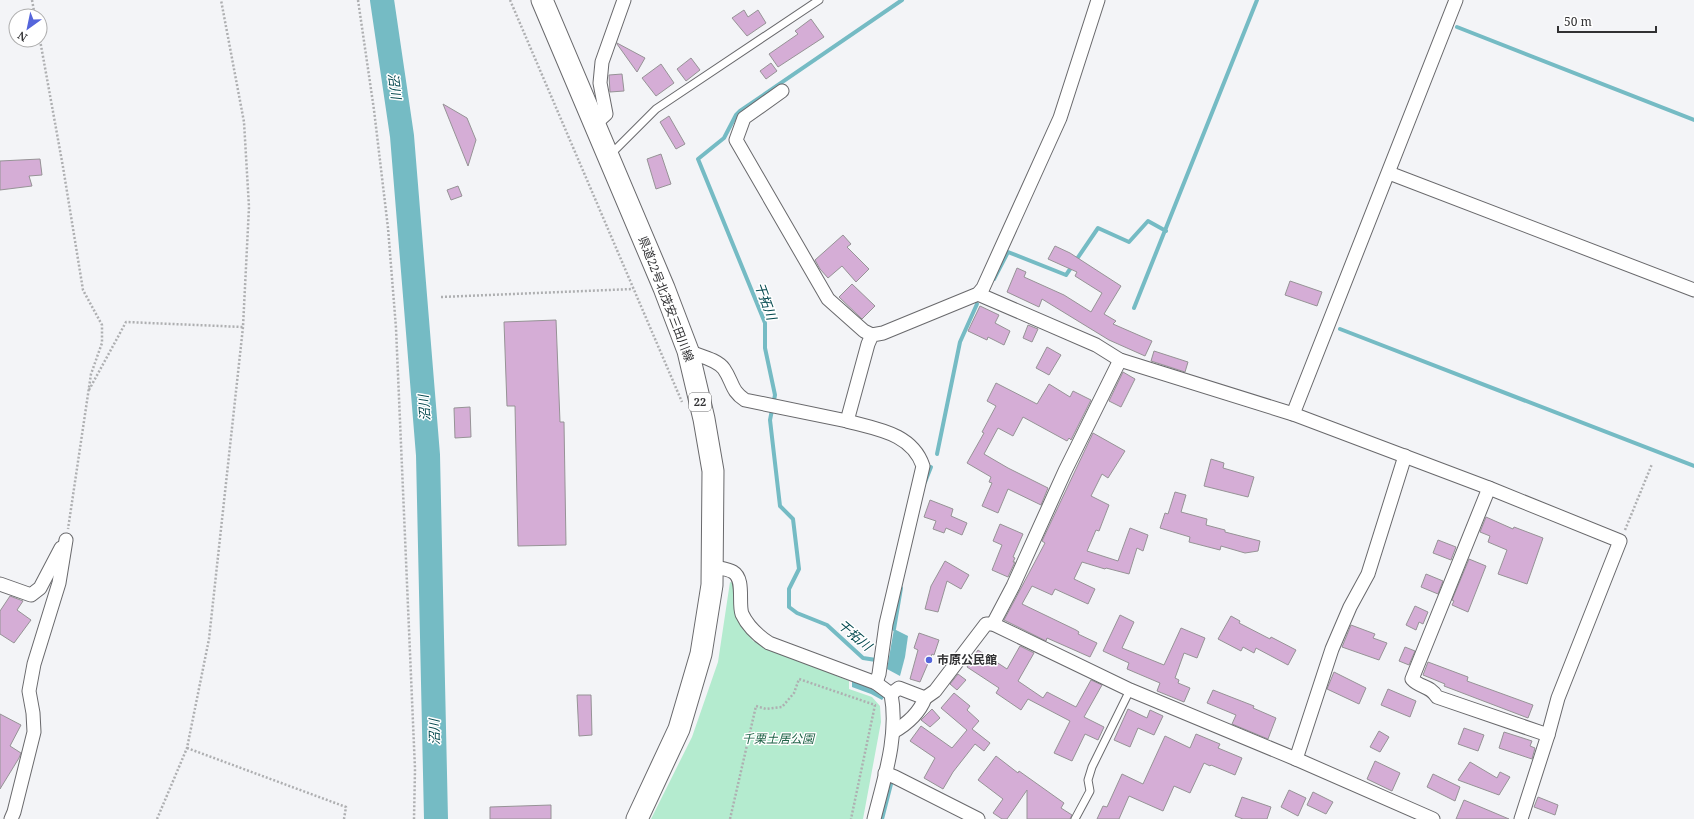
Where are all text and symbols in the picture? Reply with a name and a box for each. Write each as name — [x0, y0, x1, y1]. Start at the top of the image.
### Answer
north arrow — [8, 8, 48, 48]
scale bar — [1558, 8, 1656, 34]
text: 50 m — [1564, 13, 1592, 30]
text: N — [14, 28, 30, 45]
water label: 沼川 — [384, 72, 406, 102]
street label: 県道22号北茂安三田川線 — [635, 233, 698, 364]
water label: 干拓川 — [751, 280, 782, 324]
water label: 沼川 — [414, 392, 434, 422]
road number: 22 — [689, 393, 711, 411]
water label: 干拓川 — [834, 616, 877, 656]
place label: 市原公民館 — [937, 651, 997, 668]
marker: 市原公民館 — [924, 655, 934, 665]
water label: 沼川 — [425, 717, 443, 745]
park label: 千栗土居公園 — [742, 730, 816, 747]

